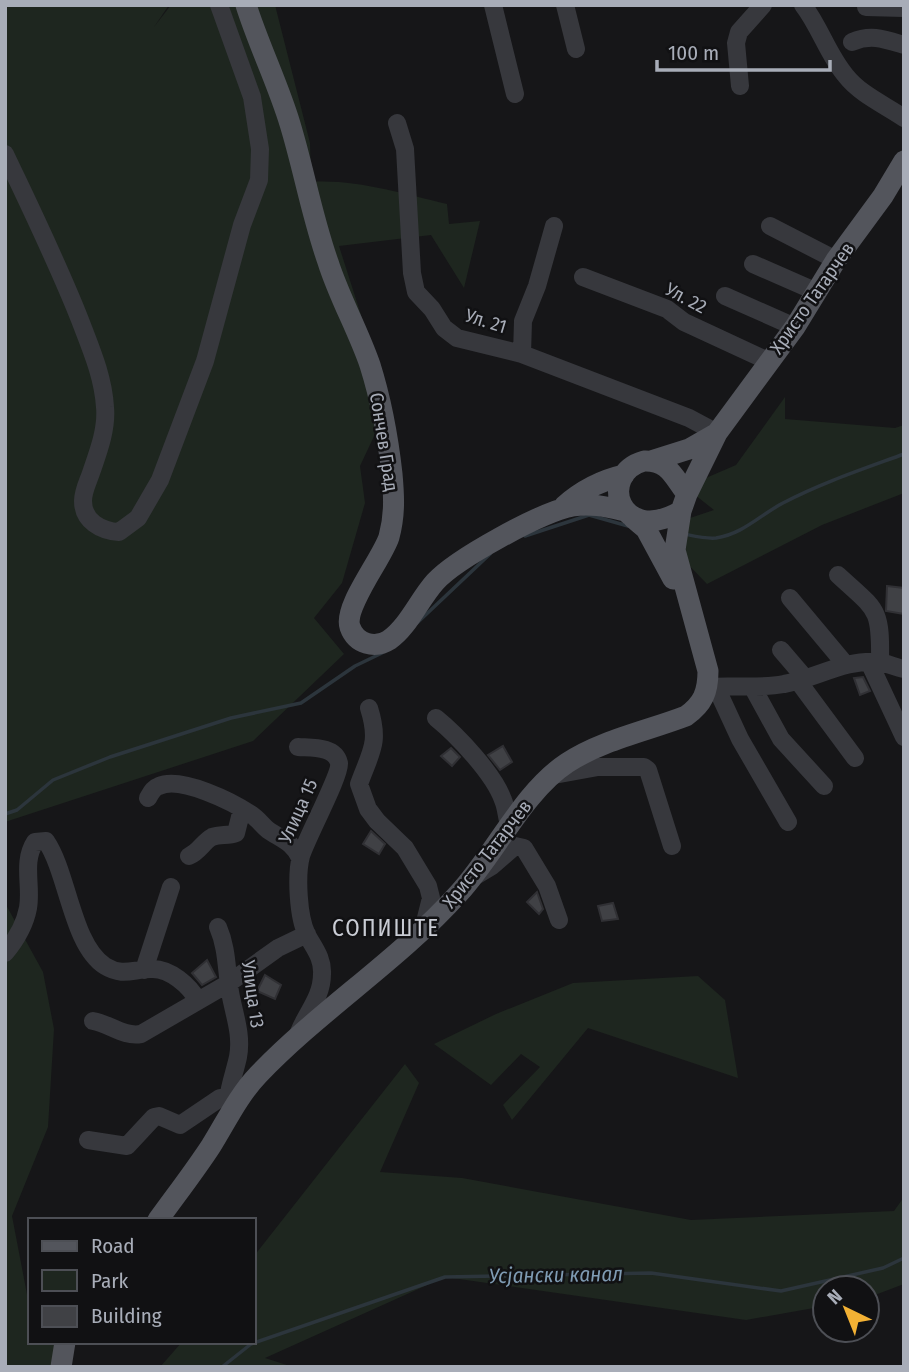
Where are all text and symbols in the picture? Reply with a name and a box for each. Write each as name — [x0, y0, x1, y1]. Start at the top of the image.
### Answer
scale bar — [657, 28, 830, 72]
text: 100 m — [668, 40, 719, 66]
street label: Христо Татарчев — [765, 238, 859, 358]
street label: Ул. 22 — [661, 277, 711, 318]
street label: Ул. 21 — [462, 304, 509, 338]
street label: Сончев Град — [365, 391, 403, 493]
street label: Улица 15 — [273, 775, 322, 848]
street label: Христо Татарчев — [438, 795, 536, 913]
district label: СОПИШТЕ — [332, 914, 440, 942]
street label: Улица 13 — [237, 958, 269, 1029]
legend — [28, 1218, 256, 1344]
text: Road — [91, 1233, 135, 1259]
water label: Усјански канал — [489, 1261, 623, 1289]
text: Park — [91, 1268, 129, 1294]
north arrow — [811, 1274, 881, 1344]
text: N — [823, 1285, 847, 1309]
text: Building — [91, 1303, 162, 1329]

